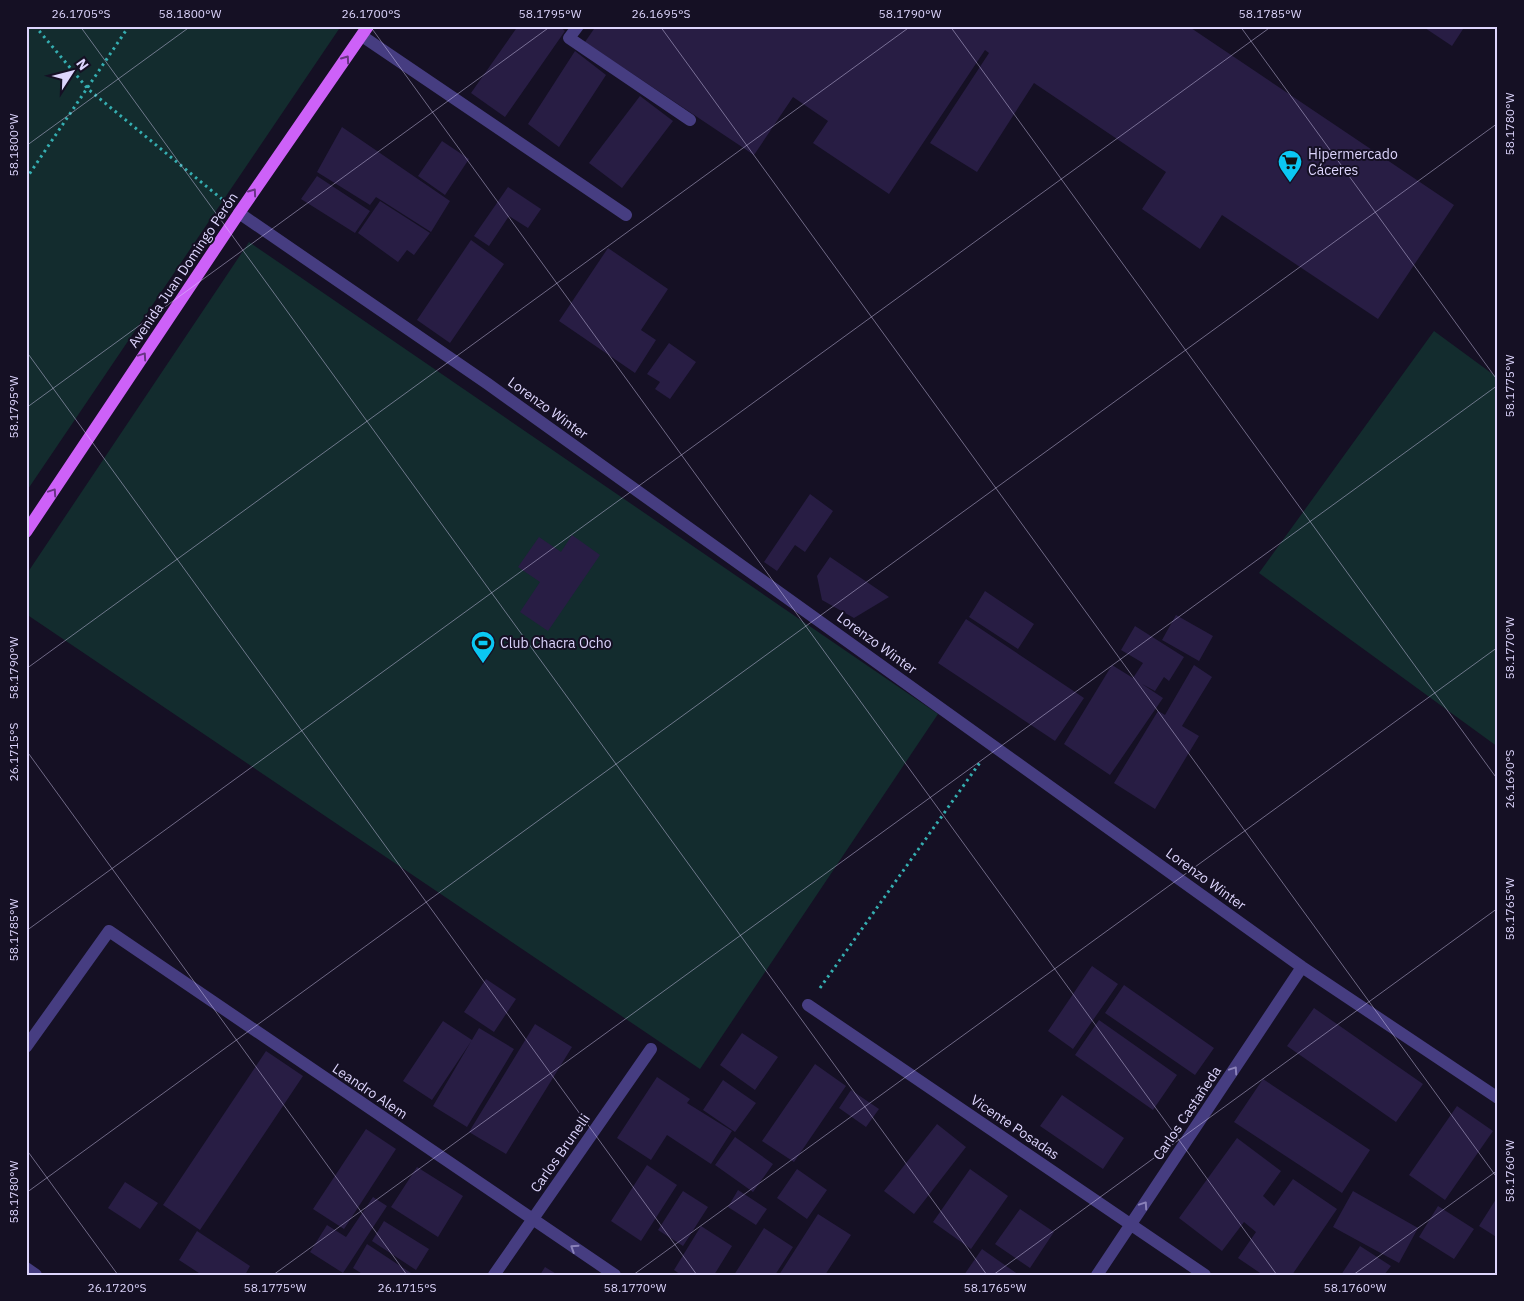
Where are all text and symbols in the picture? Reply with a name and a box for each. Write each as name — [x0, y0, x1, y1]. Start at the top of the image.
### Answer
text: 26.1705°S — [51, 6, 111, 21]
text: 58.1800°W — [159, 6, 222, 21]
text: 26.1700°S — [341, 6, 401, 21]
text: 58.1795°W — [519, 6, 582, 21]
text: 26.1695°S — [631, 6, 691, 21]
text: 58.1790°W — [879, 6, 942, 21]
text: 58.1785°W — [1239, 6, 1302, 21]
north arrow — [48, 48, 98, 98]
text: N — [72, 55, 93, 74]
one-way arrow — [340, 55, 349, 65]
text: 58.1780°W — [1502, 92, 1517, 155]
text: 58.1800°W — [6, 113, 21, 176]
place label: Hipermercado Cáceres — [1308, 145, 1398, 179]
supermarket icon: Hipermercado Cáceres — [1277, 149, 1303, 183]
one-way arrow — [247, 188, 256, 198]
street label: Avenida Juan Domingo Perón — [124, 189, 242, 351]
one-way arrow — [137, 353, 147, 362]
text: 58.1775°W — [1502, 354, 1517, 417]
street label: Lorenzo Winter — [504, 373, 592, 443]
text: 58.1795°W — [6, 375, 21, 438]
one-way arrow — [47, 488, 56, 497]
street label: Lorenzo Winter — [833, 608, 921, 678]
text: 58.1770°W — [1502, 616, 1517, 679]
sports icon: Club Chacra Ocho — [470, 630, 496, 664]
place label: Club Chacra Ocho — [500, 634, 612, 652]
text: 58.1790°W — [6, 636, 21, 699]
text: 26.1715°S — [6, 722, 21, 782]
text: 26.1690°S — [1502, 749, 1517, 809]
street label: Lorenzo Winter — [1162, 844, 1250, 914]
text: 58.1765°W — [1502, 877, 1517, 940]
text: 58.1785°W — [6, 898, 21, 961]
street label: Leandro Alem — [329, 1059, 411, 1123]
street label: Carlos Castañeda — [1149, 1062, 1225, 1163]
one-way arrow — [1228, 1066, 1237, 1075]
street label: Vicente Posadas — [967, 1091, 1063, 1163]
street label: Carlos Brunelli — [526, 1110, 594, 1196]
text: 58.1760°W — [1502, 1139, 1517, 1202]
text: 58.1780°W — [6, 1160, 21, 1223]
one-way arrow — [1138, 1201, 1147, 1211]
one-way arrow — [570, 1245, 580, 1254]
text: 26.1720°S — [87, 1280, 147, 1295]
text: 58.1775°W — [244, 1280, 307, 1295]
text: 26.1715°S — [377, 1280, 437, 1295]
text: 58.1770°W — [604, 1280, 667, 1295]
text: 58.1765°W — [964, 1280, 1027, 1295]
text: 58.1760°W — [1324, 1280, 1387, 1295]

